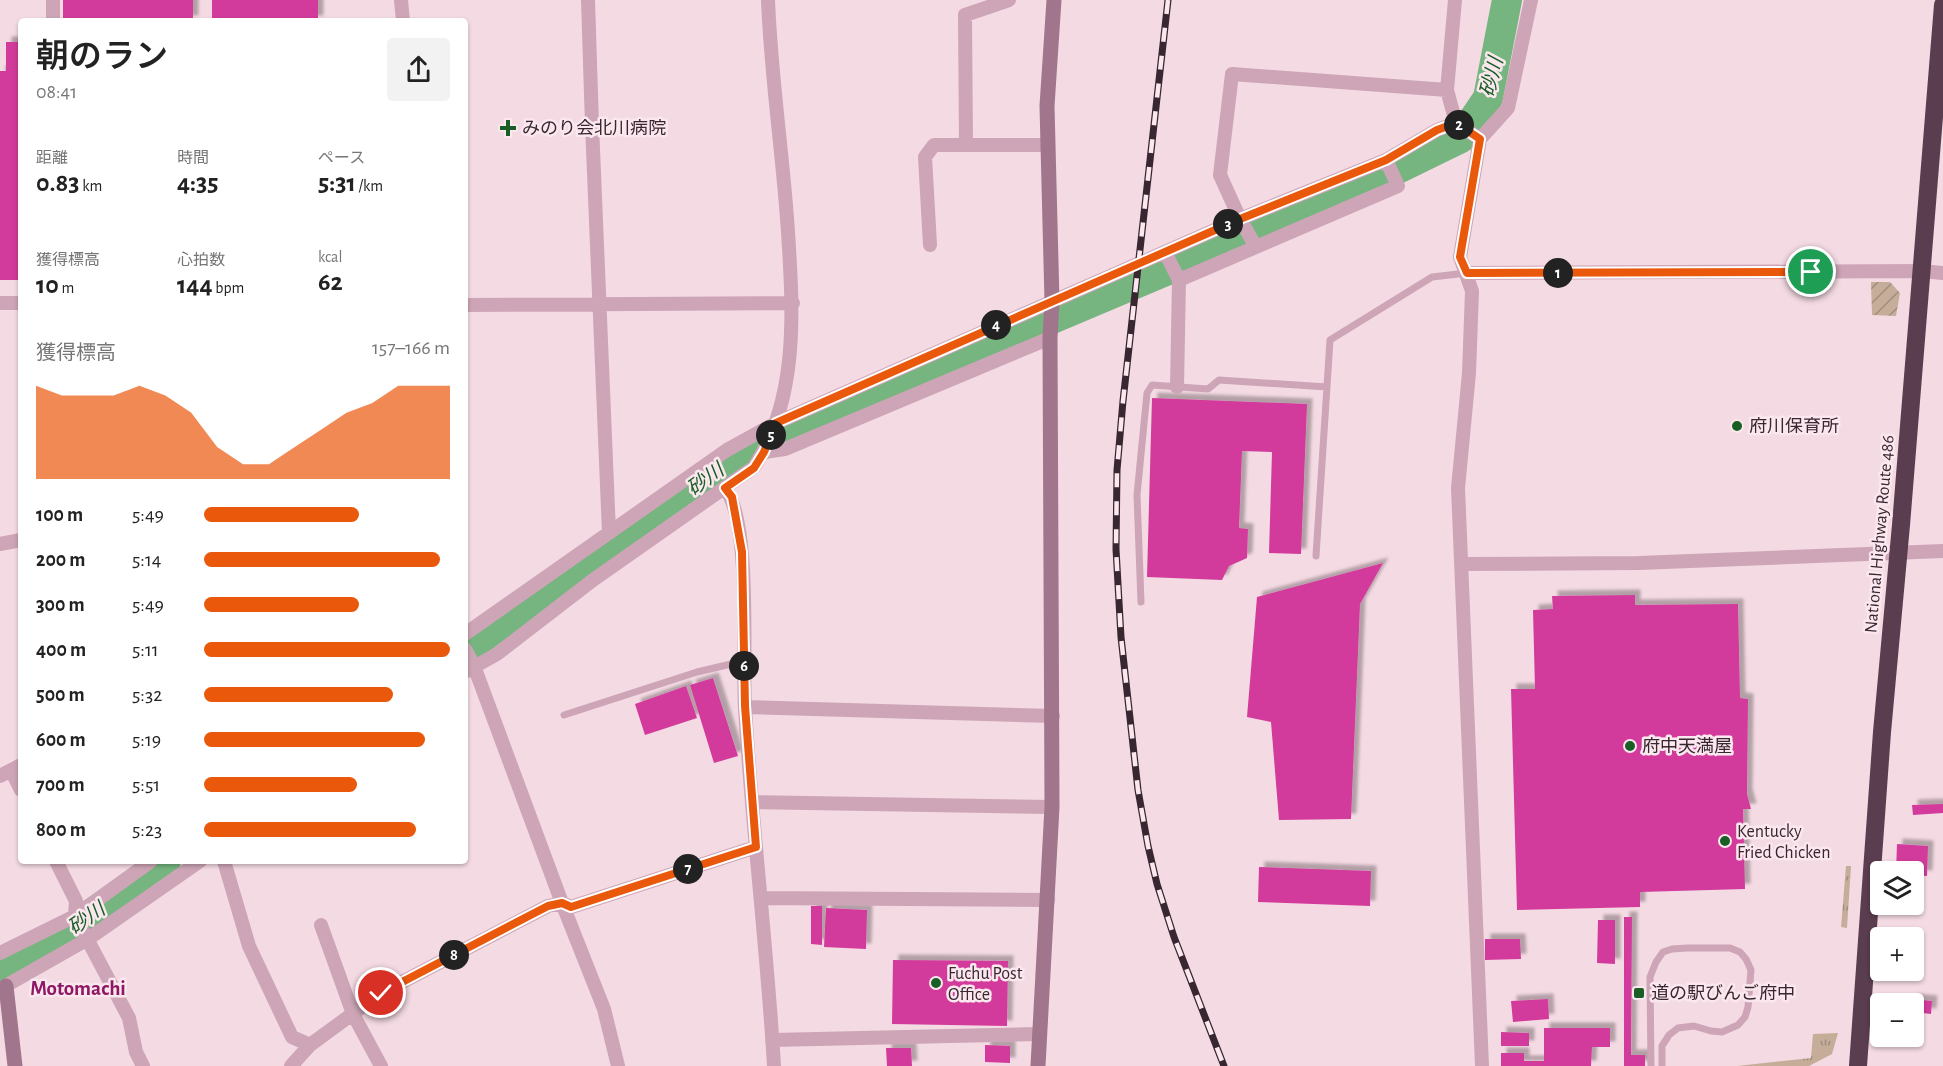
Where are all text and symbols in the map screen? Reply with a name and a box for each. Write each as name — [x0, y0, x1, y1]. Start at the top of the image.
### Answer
button: share — [387, 38, 450, 101]
text: 朝のラン — [36, 41, 168, 74]
water label: 砂川 — [1476, 53, 1507, 99]
text: 08:41 — [36, 82, 77, 102]
pin: 2 — [1444, 110, 1474, 140]
text: 2 — [1455, 117, 1463, 133]
place label: みのり会北川病院 — [522, 118, 666, 138]
marker: みのり会北川病院 — [499, 119, 517, 137]
text: 距離 — [36, 150, 68, 166]
text: 時間 — [177, 150, 209, 166]
text: ペース — [318, 150, 365, 166]
text: 0.83 — [36, 170, 80, 196]
text: 4:35 — [177, 170, 218, 196]
text: 5:31 — [318, 170, 356, 196]
text: km — [80, 178, 102, 194]
text: /km — [356, 178, 383, 194]
pin: 3 — [1213, 209, 1243, 239]
text: 3 — [1225, 216, 1231, 232]
pin — [1785, 246, 1836, 297]
text: kcal — [318, 249, 342, 265]
text: 獲得標高 — [36, 252, 100, 268]
text: 心拍数 — [177, 252, 225, 268]
icon: arrive — [1794, 255, 1827, 288]
pin: 1 — [1543, 258, 1573, 288]
text: 1 — [1555, 265, 1561, 281]
text: 62 — [318, 269, 343, 295]
text: 10 — [36, 272, 59, 298]
text: 144 — [177, 272, 213, 298]
text: m — [59, 280, 74, 296]
text: bpm — [213, 280, 244, 296]
pin: 4 — [981, 310, 1011, 340]
text: 4 — [992, 317, 1000, 333]
text: 157–166 m — [372, 338, 450, 358]
text: 獲得標高 — [36, 343, 116, 363]
place label: 府川保育所 — [1749, 417, 1839, 436]
marker: 府川保育所 — [1730, 419, 1744, 433]
pin: 5 — [756, 420, 786, 450]
text: 5 — [768, 427, 774, 443]
street label: National Highway Route 486 — [1862, 434, 1898, 634]
water label: 砂川 — [683, 458, 729, 500]
text: 100 m — [36, 505, 83, 525]
text: 5:49 — [132, 505, 164, 525]
text: 200 m — [36, 550, 85, 570]
text: 5:14 — [132, 550, 161, 570]
text: 300 m — [36, 595, 85, 615]
text: 5:49 — [132, 595, 164, 615]
text: 400 m — [36, 640, 86, 660]
text: 5:11 — [132, 640, 159, 660]
pin: 6 — [729, 651, 759, 681]
text: 6 — [740, 658, 748, 674]
text: 500 m — [36, 685, 85, 705]
text: 5:32 — [132, 685, 162, 705]
text: 600 m — [36, 730, 86, 750]
text: 5:19 — [132, 730, 161, 750]
place label: 府中天満屋 — [1642, 737, 1732, 756]
marker: 府中天満屋 — [1623, 739, 1637, 753]
text: 700 m — [36, 775, 85, 795]
text: 5:51 — [132, 775, 160, 795]
text: 800 m — [36, 820, 86, 840]
text: 5:23 — [132, 820, 162, 840]
place label: Kentucky Fried Chicken — [1737, 823, 1830, 862]
marker: Kentucky Fried Chicken — [1718, 834, 1732, 848]
pin: 7 — [673, 854, 703, 884]
text: 7 — [685, 861, 691, 877]
map controls — [1870, 861, 1924, 1047]
button: layers — [1870, 861, 1924, 915]
water label: 砂川 — [64, 897, 110, 938]
button: + — [1870, 927, 1924, 981]
pin: 8 — [439, 940, 469, 970]
text: 8 — [450, 947, 458, 963]
place label: Fuchu Post Office — [948, 965, 1023, 1004]
pin — [355, 967, 406, 1018]
icon: check — [364, 976, 397, 1009]
marker: Fuchu Post Office — [929, 976, 943, 990]
district label: Motomachi — [30, 978, 126, 999]
place label: 道の駅びんご府中 — [1651, 983, 1795, 1003]
marker: 道の駅びんご府中 — [1632, 986, 1646, 1000]
button: − — [1870, 993, 1924, 1047]

